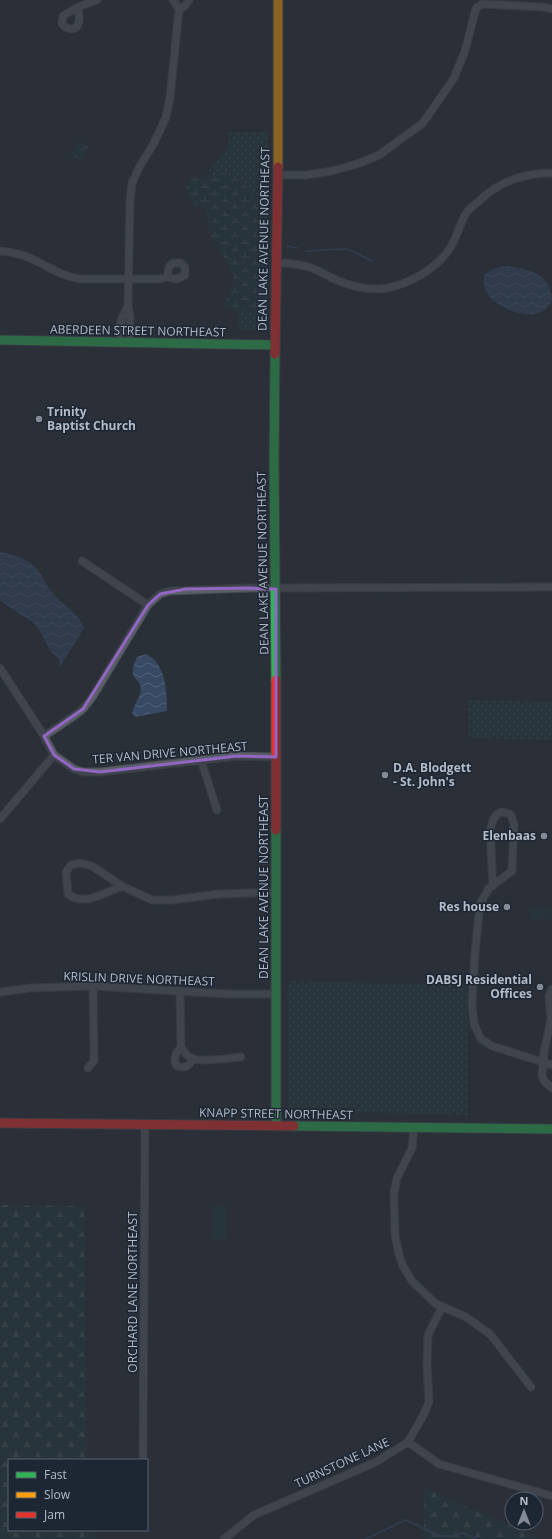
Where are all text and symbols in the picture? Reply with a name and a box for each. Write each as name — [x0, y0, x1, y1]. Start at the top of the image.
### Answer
street label: DEAN LAKE AVENUE NORTHEAST — [253, 147, 274, 331]
street label: ABERDEEN STREET NORTHEAST — [50, 320, 227, 341]
place label: Trinity Baptist Church — [47, 403, 136, 434]
marker: Trinity Baptist Church — [34, 414, 44, 424]
street label: DEAN LAKE AVENUE NORTHEAST — [252, 471, 273, 655]
street label: TER VAN DRIVE NORTHEAST — [92, 737, 249, 768]
place label: D.A. Blodgett - St. John's — [393, 759, 471, 790]
marker: D.A. Blodgett - St. John's — [380, 770, 390, 780]
street label: DEAN LAKE AVENUE NORTHEAST — [255, 795, 272, 979]
place label: Elenbaas — [483, 827, 536, 844]
marker: Elenbaas — [539, 831, 549, 841]
place label: Res house — [439, 898, 499, 915]
marker: Res house — [502, 902, 512, 912]
street label: KRISLIN DRIVE NORTHEAST — [63, 967, 215, 990]
place label: DABSJ Residential Offices — [426, 971, 532, 1002]
marker: DABSJ Residential Offices — [535, 982, 545, 992]
street label: KNAPP STREET NORTHEAST — [199, 1104, 353, 1123]
street label: ORCHARD LANE NORTHEAST — [124, 1211, 141, 1373]
street label: TURNSTONE LANE — [292, 1433, 392, 1492]
legend — [8, 1459, 148, 1531]
text: Fast — [44, 1466, 67, 1483]
text: Slow — [44, 1486, 71, 1503]
north arrow — [504, 1491, 544, 1531]
text: N — [520, 1493, 528, 1508]
text: Jam — [43, 1506, 65, 1523]

